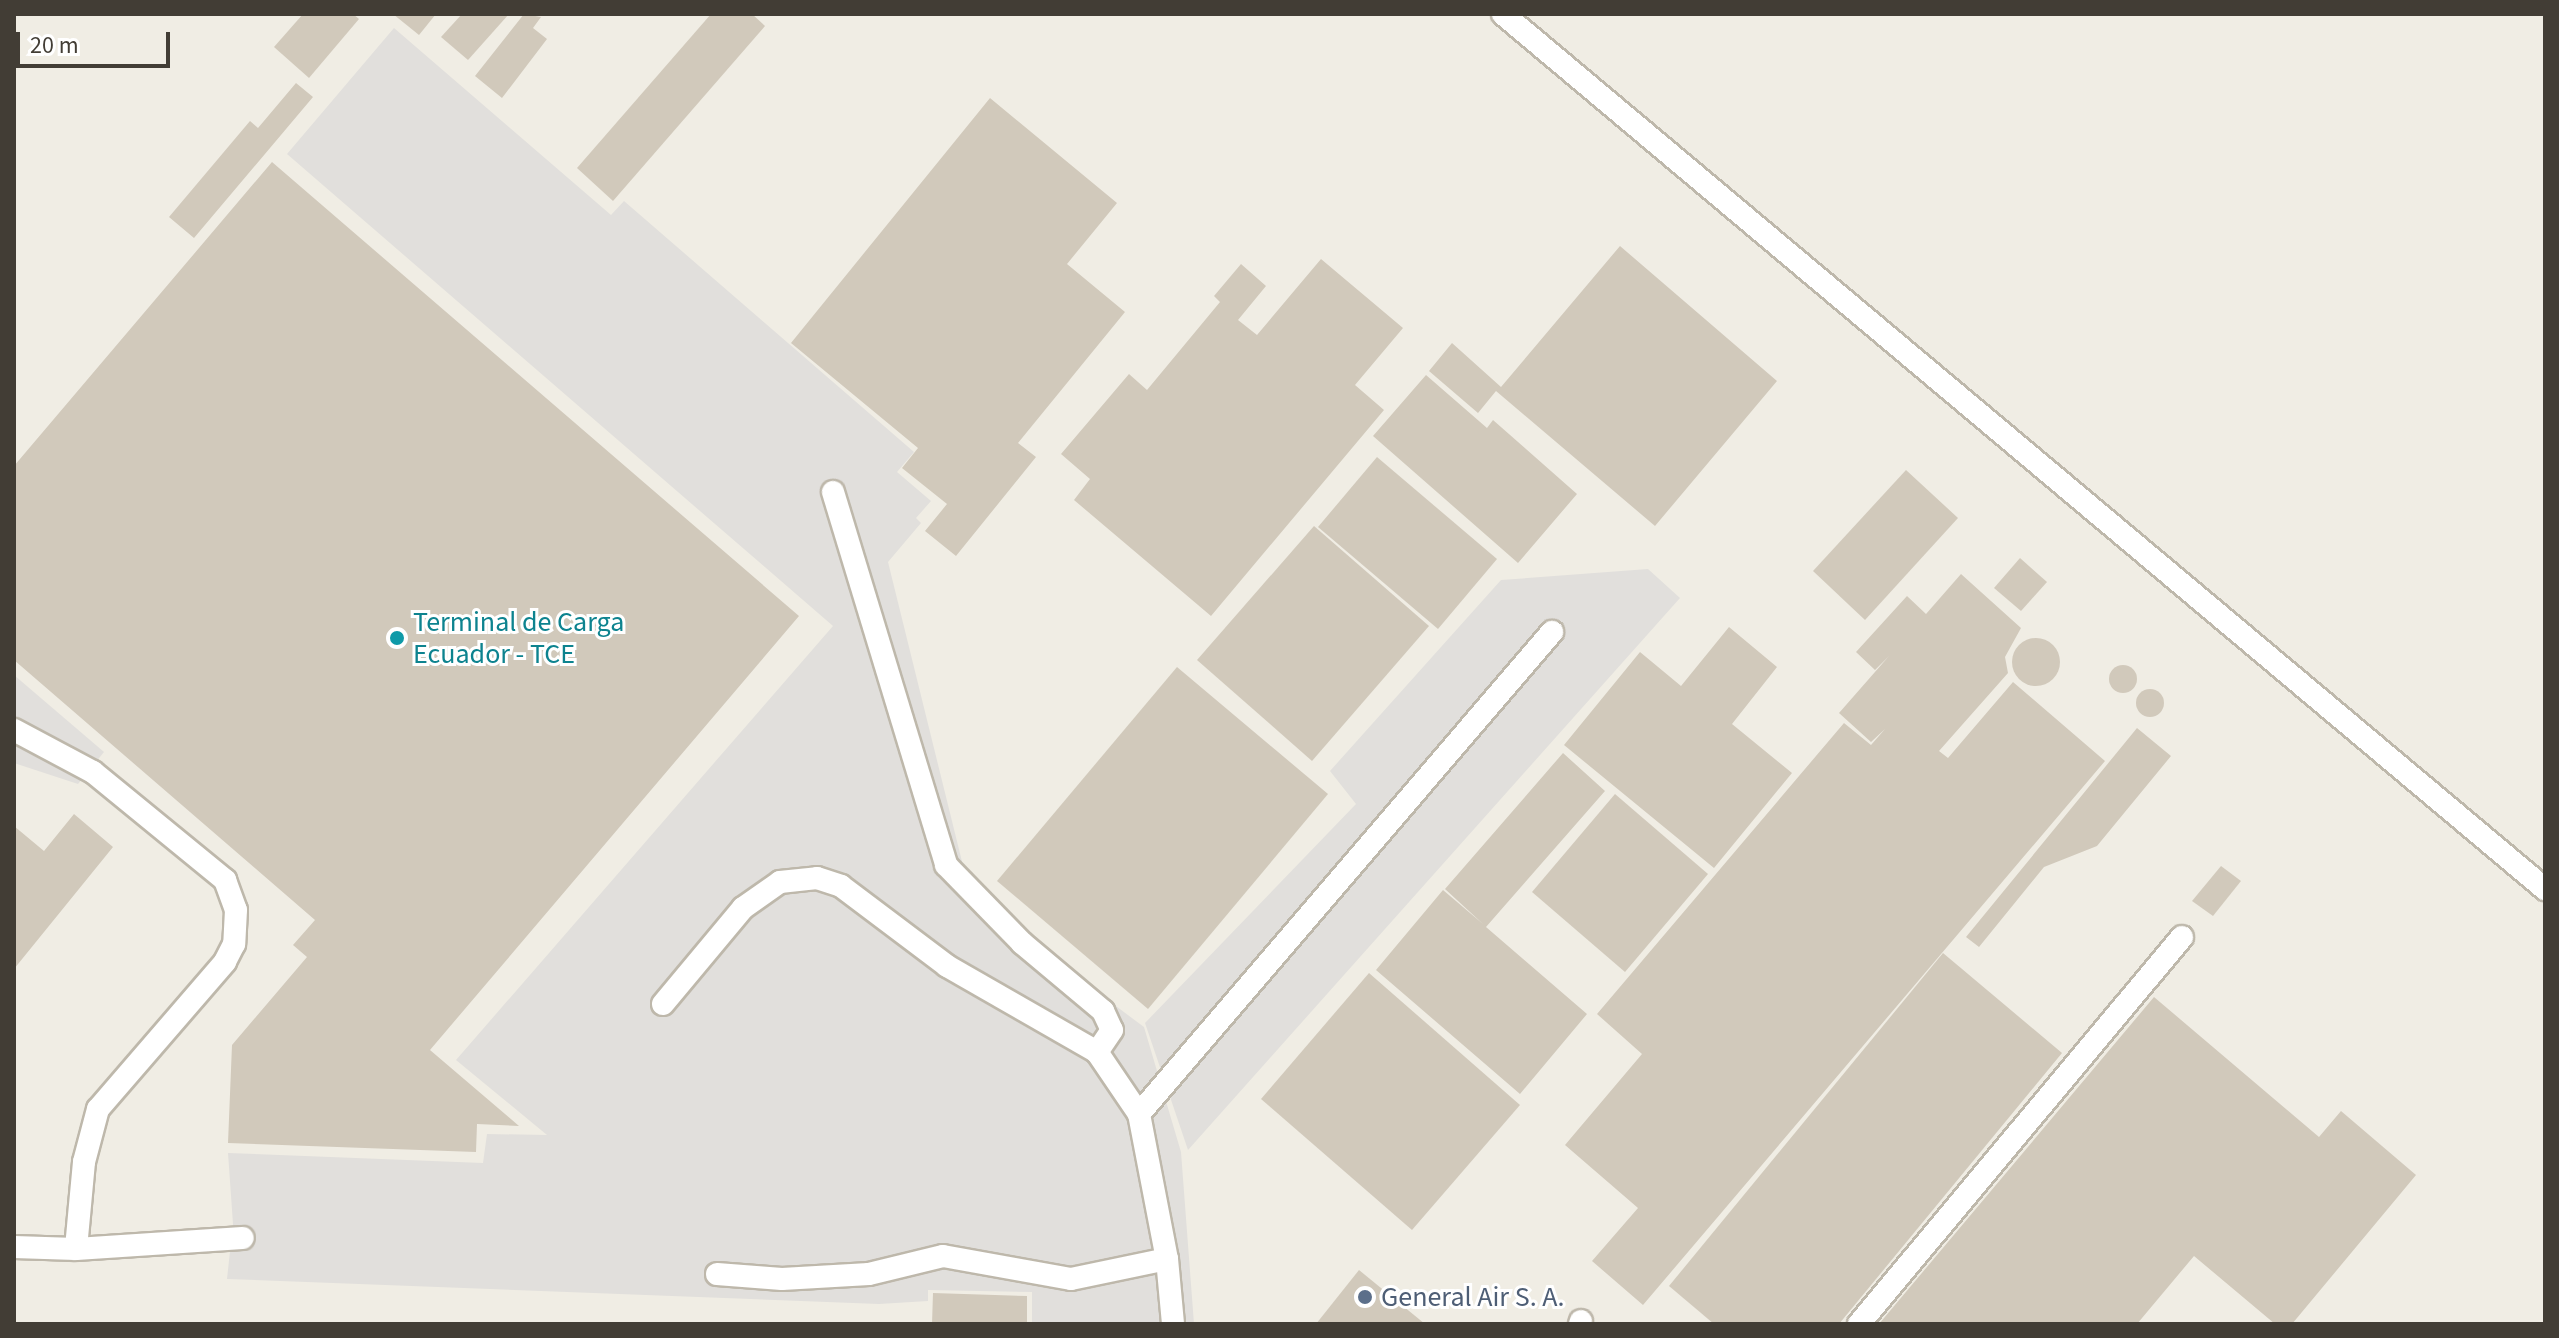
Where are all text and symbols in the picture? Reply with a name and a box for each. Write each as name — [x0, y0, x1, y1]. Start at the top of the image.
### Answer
scale bar — [20, 16, 174, 66]
text: 20 m — [30, 28, 79, 63]
place label: Terminal de Carga Ecuador - TCE — [413, 605, 624, 671]
marker: Terminal de Carga Ecuador - TCE — [388, 629, 406, 647]
place label: General Air S. A. — [1381, 1280, 1564, 1314]
marker: General Air S. A. — [1356, 1288, 1374, 1306]

